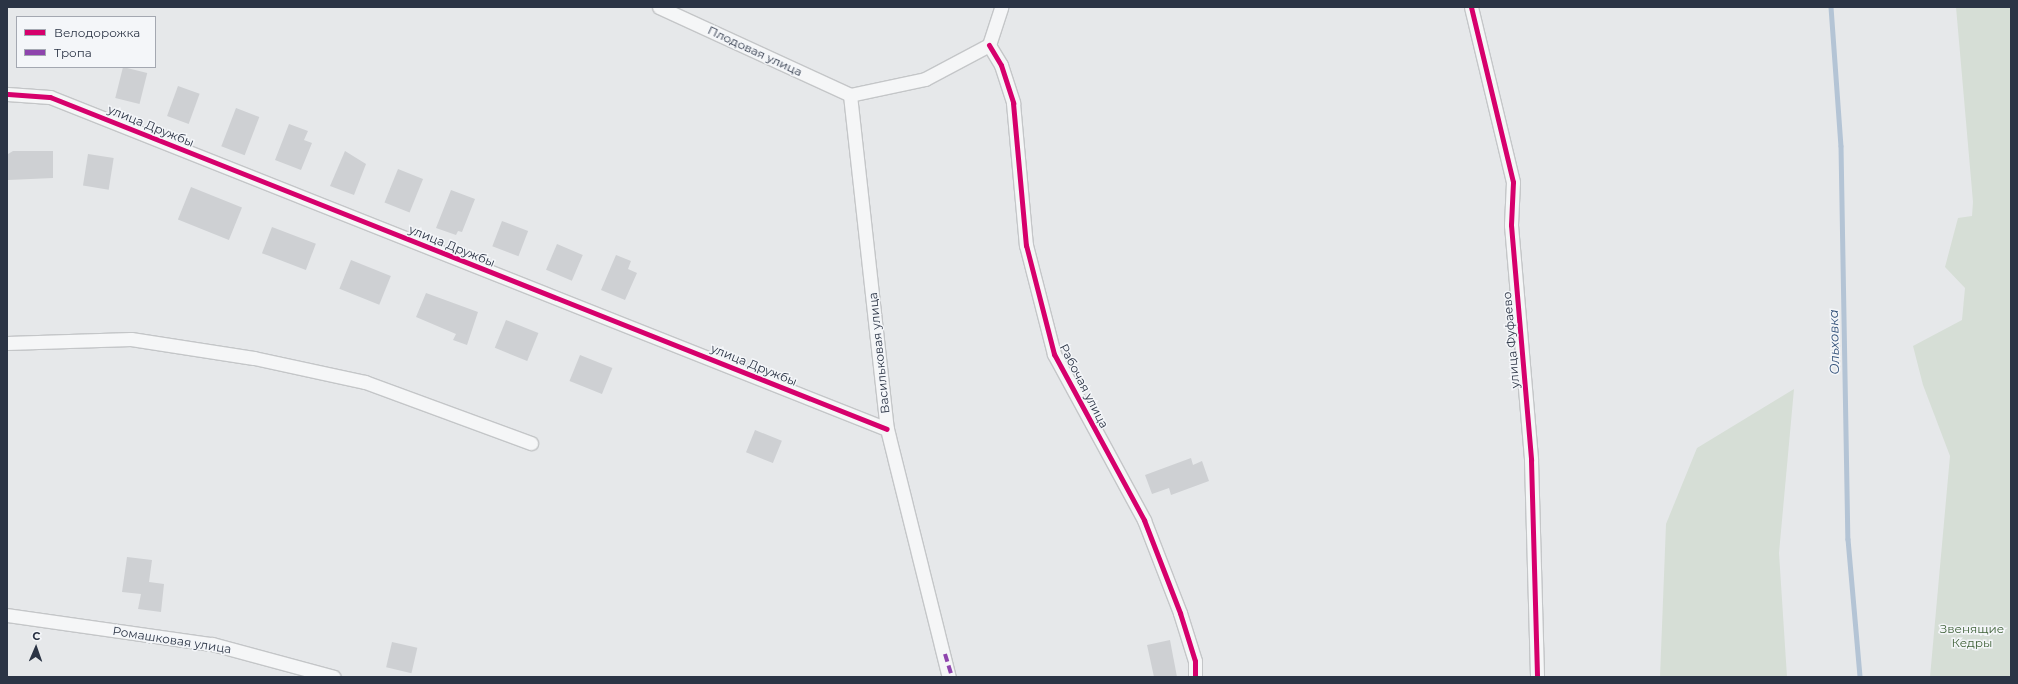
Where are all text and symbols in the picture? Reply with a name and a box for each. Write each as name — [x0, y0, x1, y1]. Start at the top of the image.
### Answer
legend — [16, 16, 156, 68]
street label: Плодовая улица — [705, 23, 805, 79]
text: Велодорожка — [54, 25, 140, 40]
text: Тропа — [54, 45, 92, 60]
street label: улица Дружбы — [106, 102, 196, 150]
street label: улица Дружбы — [407, 222, 497, 270]
street label: улица Фуфаево — [1500, 291, 1522, 389]
street label: Васильковая улица — [865, 292, 893, 414]
water label: Ольховка — [1826, 309, 1842, 375]
street label: улица Дружбы — [709, 341, 799, 389]
street label: Рабочая улица — [1056, 341, 1112, 431]
park label: Звенящие Кедры — [1940, 622, 2004, 650]
street label: Ромашковая улица — [112, 623, 232, 657]
north arrow — [16, 628, 56, 668]
text: С — [32, 629, 41, 643]

